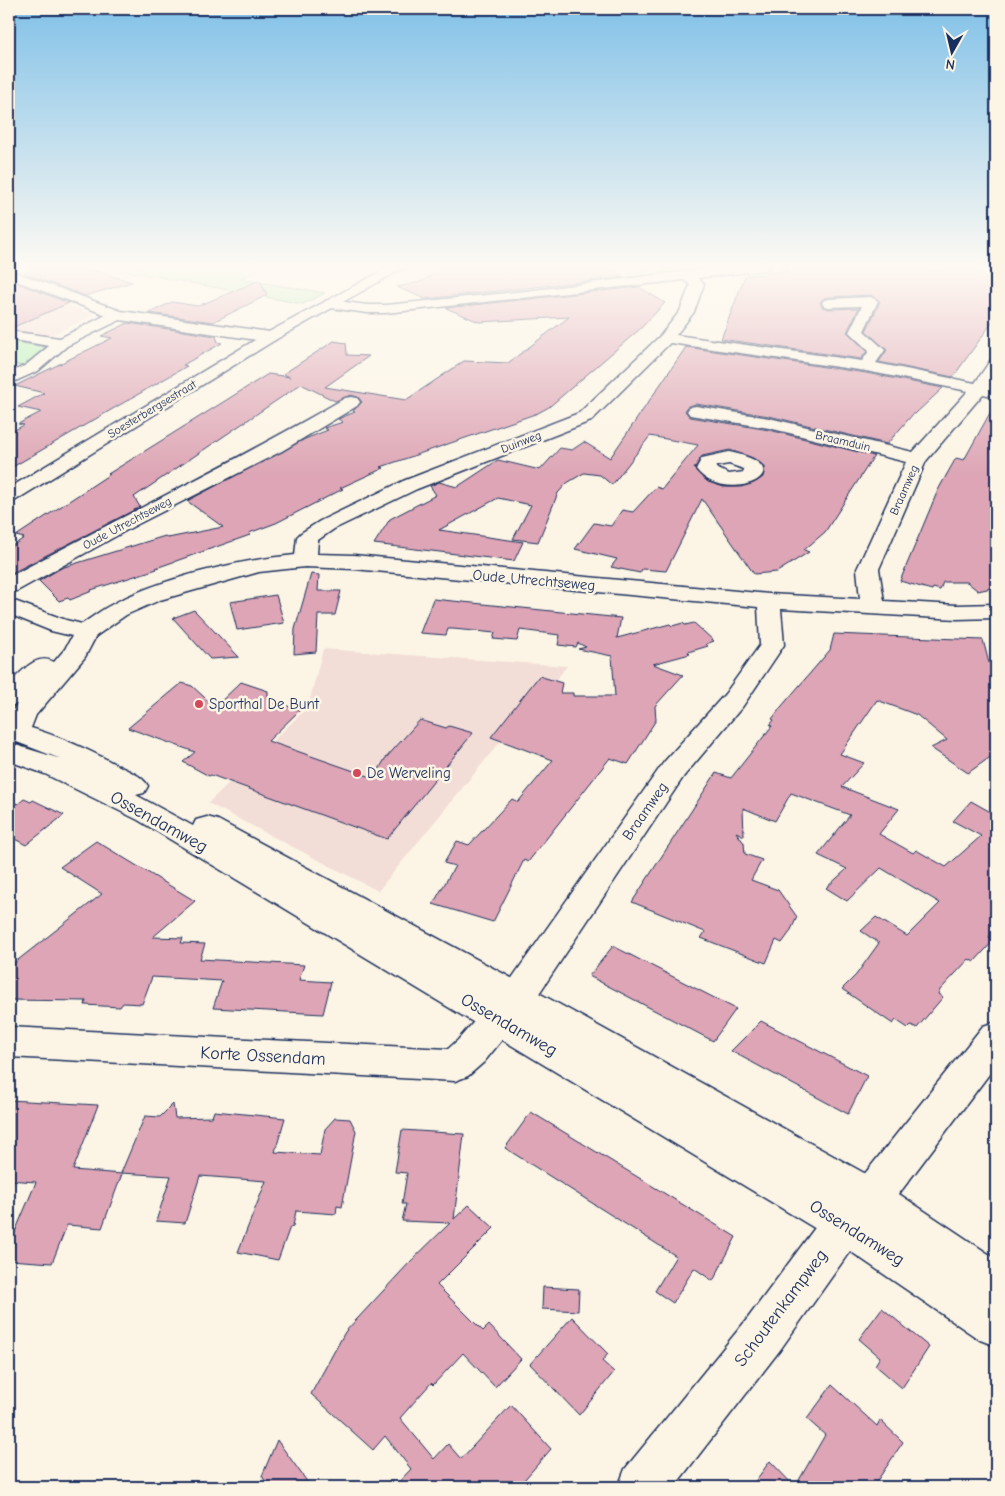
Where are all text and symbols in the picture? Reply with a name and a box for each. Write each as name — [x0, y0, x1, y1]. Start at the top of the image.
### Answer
north arrow — [928, 28, 978, 78]
text: N — [945, 55, 956, 73]
street label: Soesterbergsestraat — [105, 377, 199, 441]
street label: Duinweg — [499, 428, 543, 456]
street label: Braamduin — [814, 428, 872, 454]
street label: Braamweg — [887, 463, 921, 517]
street label: Oude Utrechtseweg — [80, 494, 174, 552]
street label: Oude Utrechtseweg — [472, 566, 596, 594]
place label: Sporthal De Bunt — [209, 695, 320, 713]
marker: Sporthal De Bunt — [193, 698, 205, 710]
place label: De Werveling — [367, 764, 451, 782]
marker: De Werveling — [351, 767, 363, 779]
street label: Braamweg — [618, 778, 672, 844]
street label: Ossendamweg — [107, 787, 211, 857]
street label: Ossendamweg — [457, 989, 561, 1061]
street label: Korte Ossendam — [200, 1042, 326, 1070]
street label: Ossendamweg — [806, 1195, 908, 1271]
street label: Schoutenkampweg — [730, 1245, 832, 1371]

